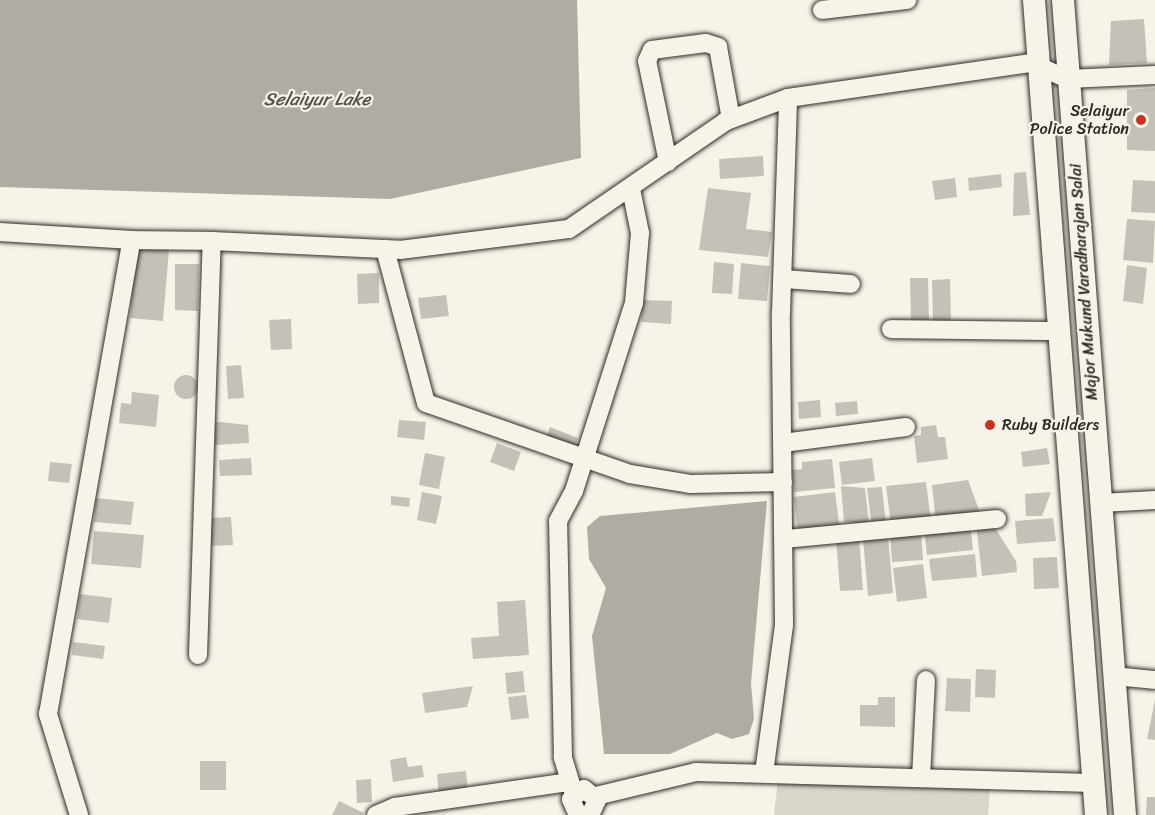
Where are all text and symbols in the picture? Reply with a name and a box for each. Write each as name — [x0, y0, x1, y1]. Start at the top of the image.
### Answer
water label: Selaiyur Lake — [264, 88, 370, 110]
place label: Selaiyur Police Station — [1029, 101, 1129, 139]
marker: Selaiyur Police Station — [1134, 113, 1148, 127]
street label: Major Mukund Varadharajan Salai — [1066, 163, 1102, 401]
place label: Ruby Builders — [1002, 415, 1099, 435]
marker: Ruby Builders — [983, 418, 997, 432]

